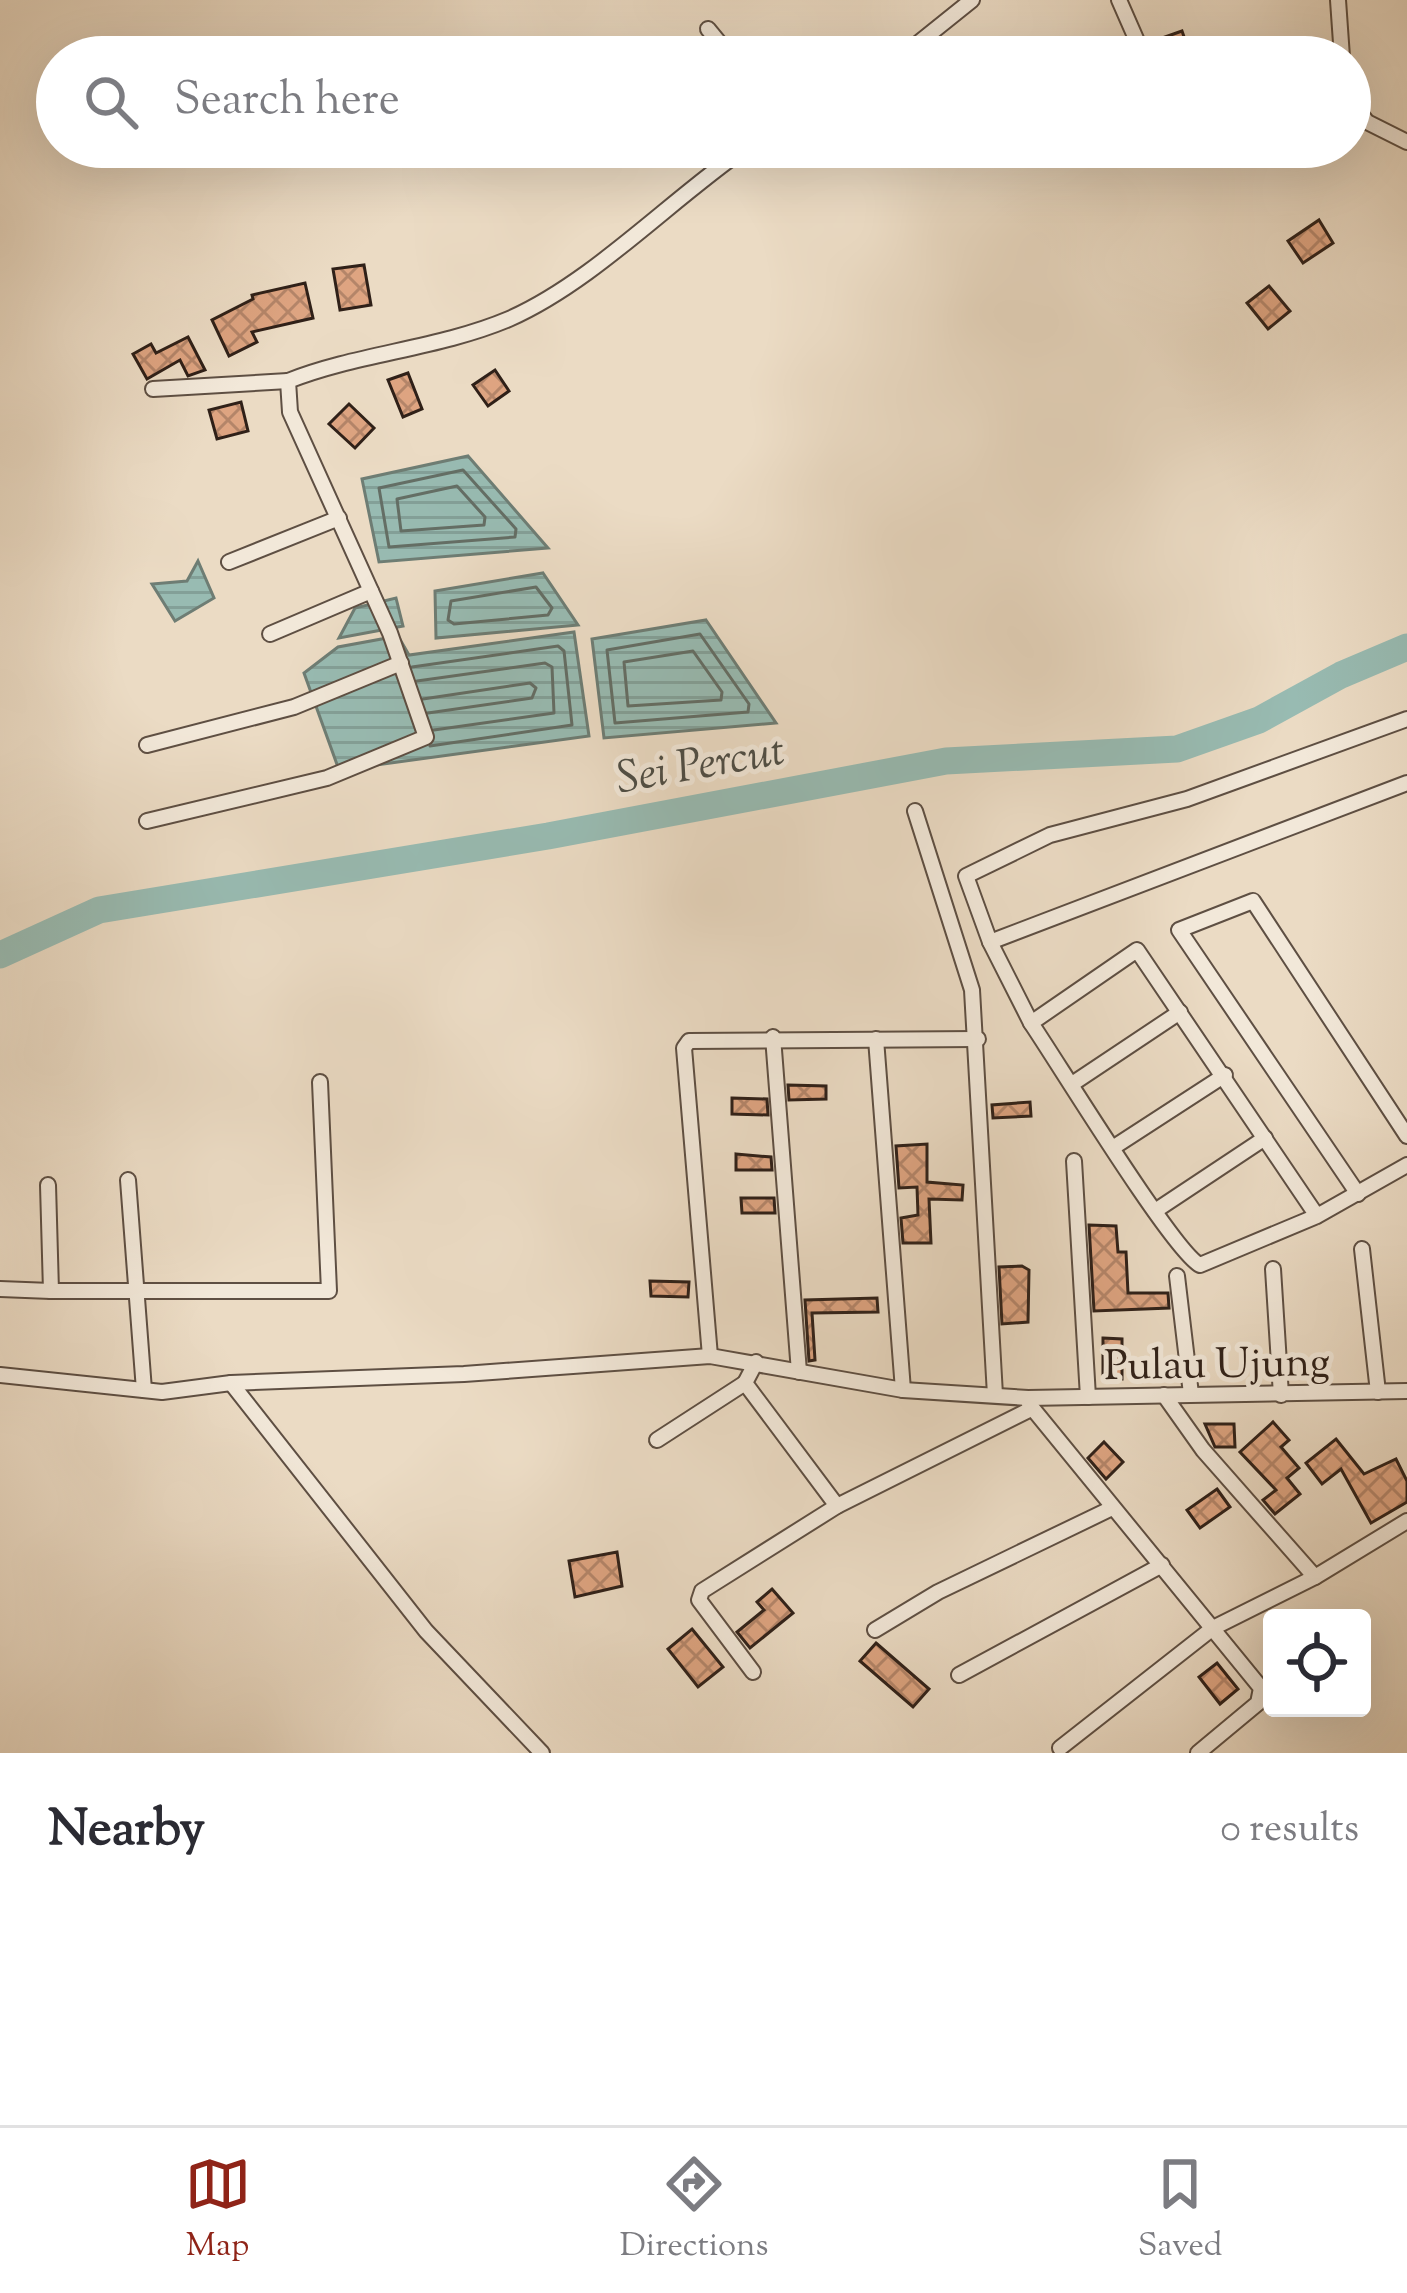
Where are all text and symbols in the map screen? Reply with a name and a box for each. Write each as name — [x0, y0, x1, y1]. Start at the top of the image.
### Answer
search box — [36, 36, 1371, 168]
icon: search — [78, 69, 144, 135]
text: Search here — [174, 70, 400, 135]
water label: Sei Percut — [612, 721, 790, 814]
street label: Pulau Ujung — [1104, 1335, 1331, 1399]
map controls — [1263, 1609, 1371, 1717]
button: locate — [1263, 1609, 1371, 1717]
text: Nearby — [48, 1795, 205, 1868]
text: 0 results — [1220, 1803, 1359, 1859]
tab: Map — [185, 2151, 251, 2271]
tab: Directions — [620, 2151, 769, 2271]
tab: Saved — [1138, 2151, 1222, 2271]

